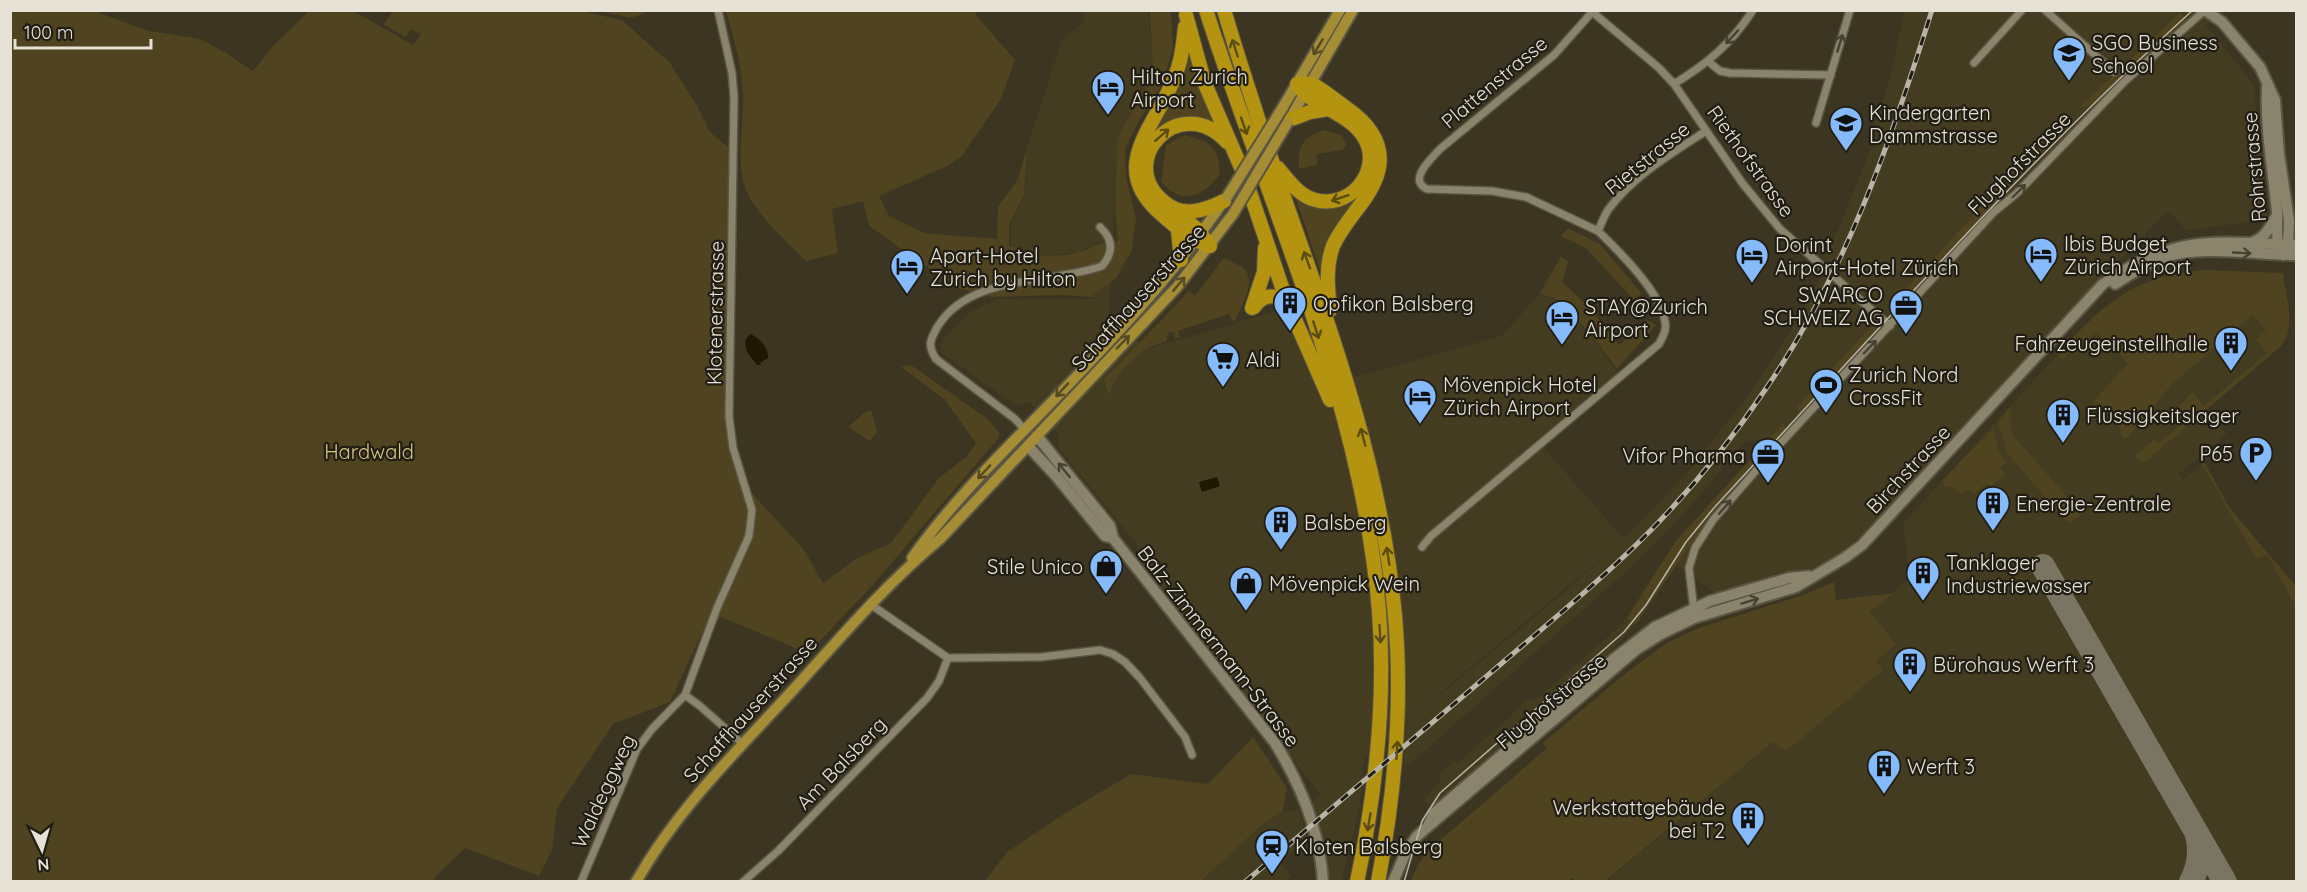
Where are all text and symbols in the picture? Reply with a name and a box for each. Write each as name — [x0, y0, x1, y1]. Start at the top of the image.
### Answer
scale bar — [15, 12, 152, 50]
text: 100 m — [24, 21, 73, 44]
street label: Plattenstrasse — [1436, 30, 1552, 134]
one-way arrow — [1725, 30, 1739, 45]
place label: SGO Business School — [2092, 30, 2218, 78]
one-way arrow — [1835, 33, 1846, 52]
school or university icon: SGO Business School — [2051, 35, 2087, 82]
one-way arrow — [1312, 38, 1324, 55]
one-way arrow — [1229, 39, 1240, 58]
place label: Hilton Zurich Airport — [1131, 64, 1248, 112]
hotel icon: Hilton Zurich Airport — [1090, 69, 1126, 116]
street label: Riethofstrasse — [1702, 100, 1800, 222]
place label: Kindergarten Dammstrasse — [1869, 100, 1998, 148]
school or university icon: Kindergarten Dammstrasse — [1828, 105, 1864, 152]
street label: Flughofstrasse — [1962, 106, 2076, 220]
street label: Rohrstrasse — [2237, 111, 2271, 223]
one-way arrow — [1240, 116, 1251, 135]
street label: Rietstrasse — [1600, 116, 1694, 200]
one-way arrow — [1154, 128, 1169, 142]
one-way arrow — [2011, 183, 2026, 198]
one-way arrow — [1331, 193, 1350, 204]
street label: Schaffhauserstrasse — [1066, 219, 1210, 375]
place label: Ibis Budget Zürich Airport — [2064, 231, 2191, 279]
place label: Dorint Airport-Hotel Zürich — [1775, 232, 1959, 280]
hotel icon: Ibis Budget Zürich Airport — [2023, 236, 2059, 283]
hotel icon: Dorint Airport-Hotel Zürich — [1734, 237, 1770, 284]
street label: Klotenerstrasse — [701, 241, 729, 385]
place label: Apart-Hotel Zürich by Hilton — [930, 243, 1076, 291]
one-way arrow — [2232, 247, 2252, 258]
hotel icon: Apart-Hotel Zürich by Hilton — [889, 248, 925, 295]
one-way arrow — [1300, 251, 1311, 270]
one-way arrow — [1172, 277, 1186, 292]
place label: SWARCO SCHWEIZ AG — [1764, 282, 1883, 330]
building icon: Opfikon Balsberg — [1272, 285, 1308, 332]
office icon: SWARCO SCHWEIZ AG — [1888, 288, 1924, 335]
place label: Opfikon Balsberg — [1313, 291, 1474, 316]
place label: STAY@Zurich Airport — [1585, 294, 1708, 342]
hotel icon: STAY@Zurich Airport — [1544, 299, 1580, 346]
one-way arrow — [1311, 320, 1322, 339]
building icon: Fahrzeugeinstellhalle — [2213, 325, 2249, 372]
place label: Fahrzeugeinstellhalle — [2014, 331, 2208, 356]
one-way arrow — [1116, 335, 1131, 350]
one-way arrow — [1862, 339, 1877, 354]
supermarket icon: Aldi — [1205, 341, 1241, 388]
place label: Aldi — [1246, 347, 1280, 372]
place label: Zurich Nord CrossFit — [1849, 362, 1958, 410]
sports icon: Zurich Nord CrossFit — [1808, 367, 1844, 414]
place label: Mövenpick Hotel Zürich Airport — [1443, 372, 1597, 420]
hotel icon: Mövenpick Hotel Zürich Airport — [1402, 378, 1438, 425]
one-way arrow — [1055, 382, 1069, 397]
building icon: Flüssigkeitslager — [2045, 397, 2081, 444]
place label: Flüssigkeitslager — [2086, 403, 2239, 428]
street label: Birchstrasse — [1861, 419, 1955, 519]
one-way arrow — [1356, 428, 1368, 447]
parking icon: P65 — [2238, 435, 2274, 482]
office icon: Vifor Pharma — [1750, 437, 1786, 484]
park label: Hardwald — [324, 439, 414, 464]
place label: P65 — [2199, 441, 2233, 466]
place label: Vifor Pharma — [1622, 443, 1745, 468]
one-way arrow — [1058, 462, 1071, 478]
one-way arrow — [977, 464, 992, 479]
building icon: Energie-Zentrale — [1975, 485, 2011, 532]
place label: Energie-Zentrale — [2016, 491, 2171, 516]
one-way arrow — [1718, 499, 1731, 515]
building icon: Balsberg — [1263, 504, 1299, 551]
place label: Balsberg — [1304, 510, 1386, 535]
street label: Balz-Zimmermann-Strasse — [1133, 540, 1305, 752]
one-way arrow — [1382, 546, 1393, 566]
shop icon: Stile Unico — [1088, 548, 1124, 595]
place label: Tanklager Industriewasser — [1946, 550, 2091, 598]
place label: Stile Unico — [987, 554, 1083, 579]
building icon: Tanklager Industriewasser — [1905, 555, 1941, 602]
shop icon: Mövenpick Wein — [1228, 565, 1264, 612]
place label: Mövenpick Wein — [1269, 571, 1420, 596]
one-way arrow — [1740, 595, 1759, 606]
one-way arrow — [1375, 624, 1386, 644]
street label: Schaffhauserstrasse — [678, 631, 822, 787]
building icon: Bürohaus Werft 3 — [1892, 646, 1928, 693]
street label: Flughofstrasse — [1491, 648, 1611, 754]
place label: Bürohaus Werft 3 — [1933, 652, 2094, 677]
street label: Am Balsberg — [791, 711, 891, 815]
street label: Waldeggweg — [566, 730, 640, 852]
one-way arrow — [1391, 740, 1402, 760]
building icon: Werft 3 — [1866, 748, 1902, 795]
place label: Werft 3 — [1907, 754, 1975, 779]
place label: Werkstattgebäude bei T2 — [1552, 795, 1725, 843]
building icon: Werkstattgebäude bei T2 — [1730, 800, 1766, 847]
one-way arrow — [1363, 811, 1374, 831]
north arrow — [12, 820, 72, 880]
station icon: Kloten Balsberg — [1254, 828, 1290, 875]
place label: Kloten Balsberg — [1295, 834, 1442, 859]
text: N — [37, 854, 50, 875]

